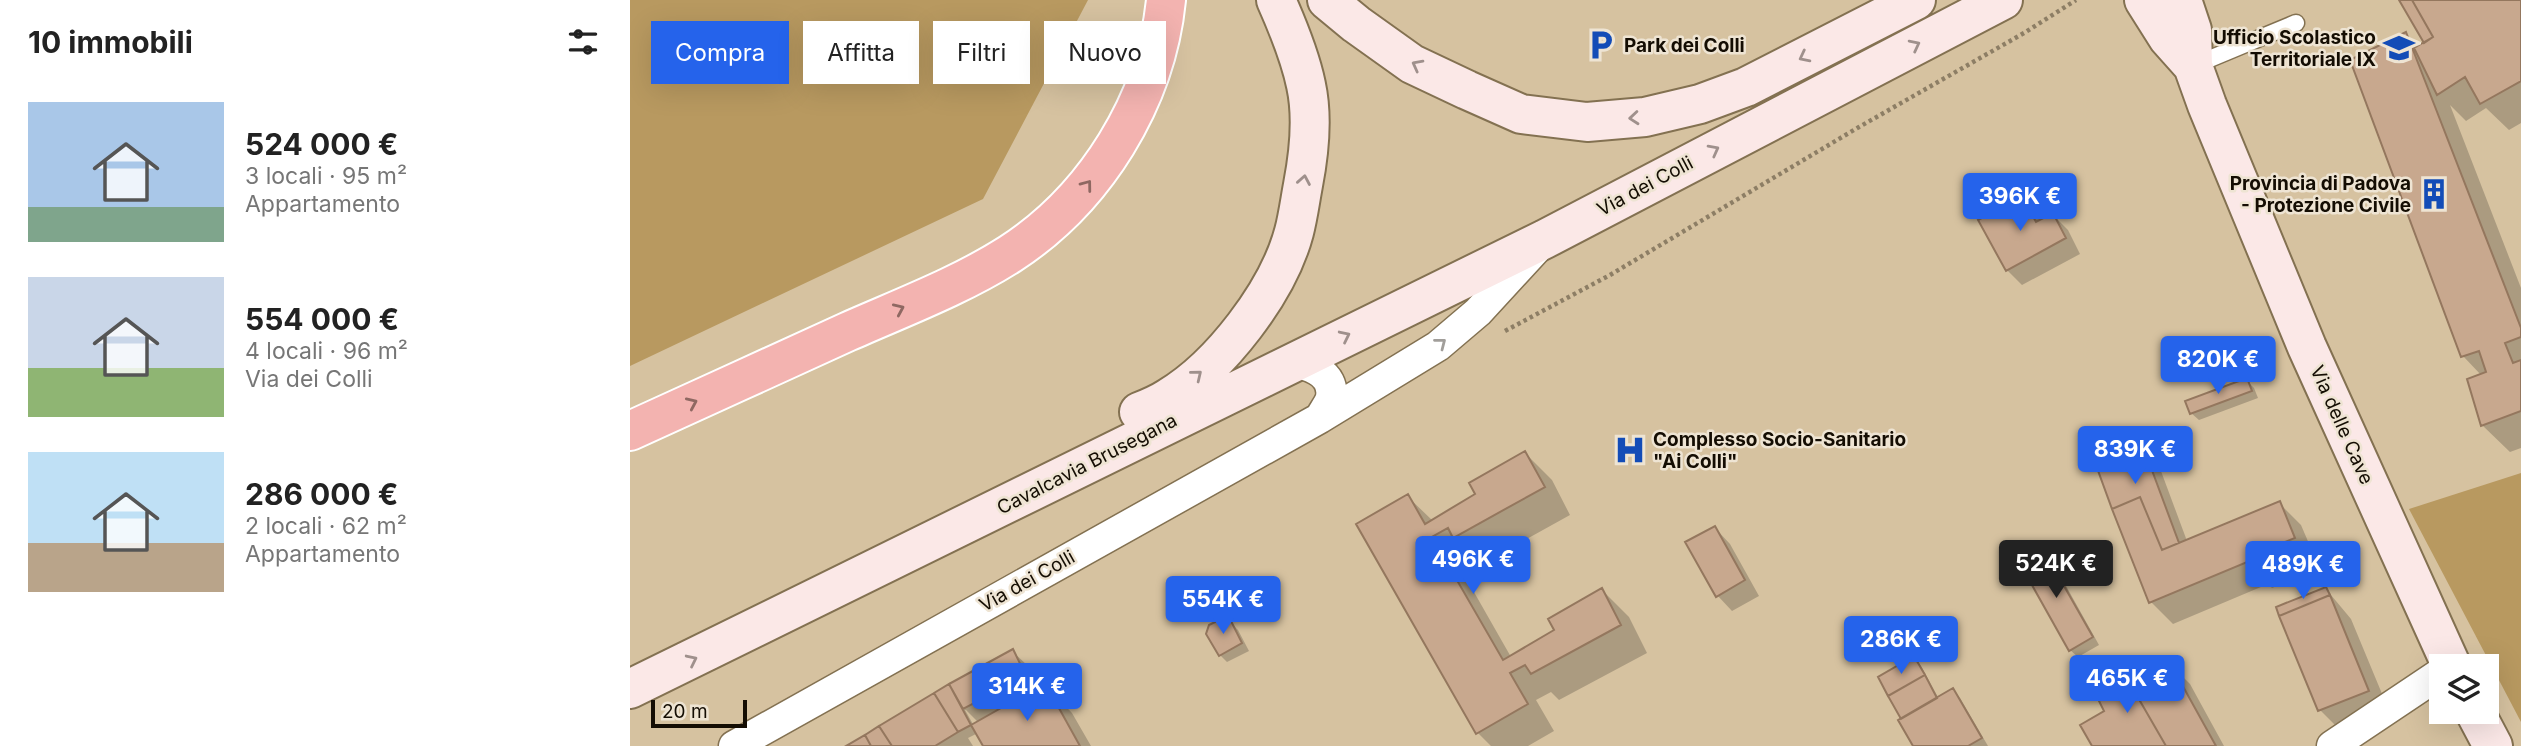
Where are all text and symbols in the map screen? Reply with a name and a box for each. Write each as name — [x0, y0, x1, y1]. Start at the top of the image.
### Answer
chip: Compra — [651, 21, 789, 84]
chip: Affitta — [803, 21, 919, 84]
chip: Filtri — [933, 21, 1030, 84]
chip: Nuovo — [1044, 21, 1166, 84]
icon: filters — [564, 23, 602, 61]
text: 10 immobili — [28, 24, 193, 60]
place label: Ufficio Scolastico Territoriale IX — [2213, 26, 2376, 71]
parking icon: Park dei Colli — [1584, 28, 1618, 62]
school or university icon: Ufficio Scolastico Territoriale IX — [2382, 31, 2416, 65]
place label: Park dei Colli — [1624, 34, 1745, 57]
one-way arrow — [1908, 40, 1921, 53]
one-way arrow — [1799, 49, 1811, 62]
one-way arrow — [1412, 60, 1425, 74]
one-way arrow — [1628, 110, 1639, 125]
text: 524 000 € — [245, 126, 398, 162]
icon: home — [84, 130, 168, 214]
one-way arrow — [1706, 145, 1719, 158]
street label: Via dei Colli — [1593, 151, 1697, 221]
text: 3 locali · 95 m² — [245, 162, 407, 190]
place label: Provincia di Padova - Protezione Civile — [2230, 172, 2411, 217]
one-way arrow — [1296, 174, 1311, 186]
pin: 396K € — [1963, 174, 2077, 233]
building icon: Provincia di Padova - Protezione Civile — [2417, 177, 2451, 211]
one-way arrow — [1078, 180, 1091, 192]
text: 396K € — [1979, 182, 2061, 210]
text: Appartamento — [245, 190, 400, 218]
text: 554 000 € — [245, 301, 399, 337]
one-way arrow — [892, 303, 905, 317]
icon: home — [84, 305, 168, 389]
one-way arrow — [1338, 330, 1350, 344]
pin: 820K € — [2161, 336, 2275, 396]
text: 4 locali · 96 m² — [245, 337, 408, 365]
one-way arrow — [1433, 339, 1445, 352]
text: 820K € — [2177, 345, 2259, 373]
street label: Via delle Cave — [2306, 362, 2378, 488]
text: Via dei Colli — [245, 365, 373, 393]
one-way arrow — [1190, 370, 1202, 383]
one-way arrow — [685, 397, 697, 411]
street label: Cavalcavia Brusegana — [993, 409, 1181, 519]
pin: 839K € — [2078, 426, 2192, 486]
place label: Complesso Socio-Sanitario "Ai Colli" — [1653, 428, 1906, 473]
hospital icon: Complesso Socio-Sanitario "Ai Colli" — [1613, 433, 1647, 467]
text: 839K € — [2094, 435, 2176, 463]
text: 286 000 € — [245, 476, 398, 512]
icon: home — [84, 480, 168, 564]
text: 2 locali · 62 m² — [245, 512, 407, 540]
pin: 496K € — [1416, 536, 1530, 596]
text: Appartamento — [245, 540, 400, 568]
pin: 524K € — [1999, 540, 2113, 600]
pin: 489K € — [2246, 542, 2360, 601]
street label: Via dei Colli — [975, 545, 1079, 617]
text: 496K € — [1431, 545, 1515, 573]
text: 524K € — [2015, 549, 2097, 577]
text: 489K € — [2261, 550, 2345, 578]
pin: 554K € — [1166, 576, 1280, 636]
text: 554K € — [1182, 585, 1264, 613]
pin: 286K € — [1844, 616, 1958, 676]
text: 286K € — [1860, 625, 1942, 653]
one-way arrow — [684, 654, 697, 668]
map controls — [2429, 654, 2499, 724]
button: layers — [2429, 654, 2499, 724]
pin: 465K € — [2070, 656, 2184, 715]
pin: 314K € — [970, 664, 1084, 723]
text: 465K € — [2086, 664, 2168, 692]
text: 314K € — [988, 672, 1066, 700]
scale bar — [651, 697, 747, 729]
text: 20 m — [662, 700, 708, 723]

